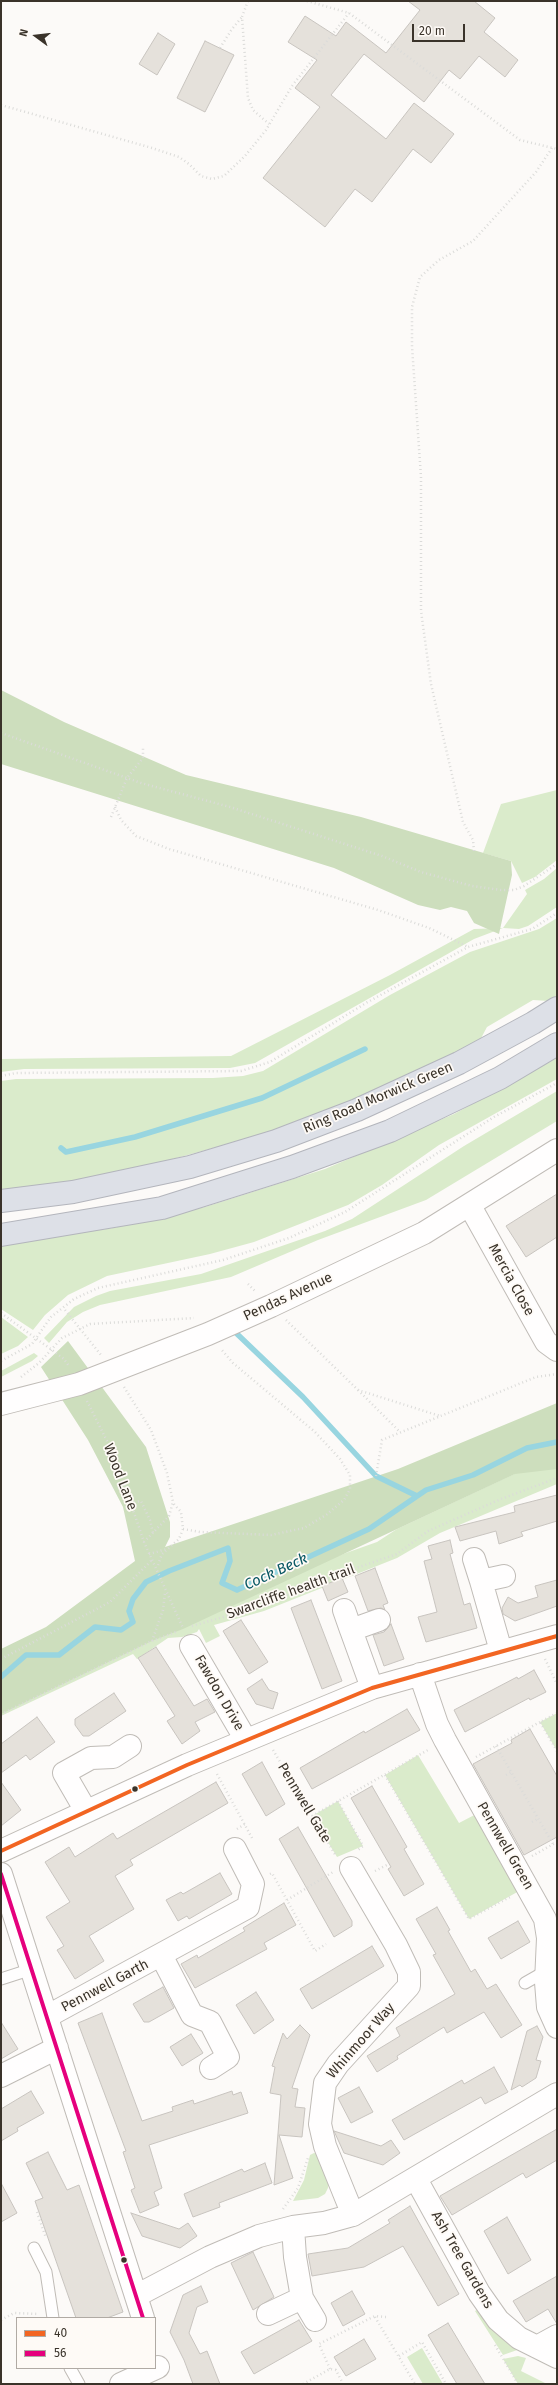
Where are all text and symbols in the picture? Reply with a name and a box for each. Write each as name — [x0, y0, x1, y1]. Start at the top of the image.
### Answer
north arrow — [16, 16, 56, 56]
scale bar — [414, 16, 467, 42]
text: 20 m — [419, 24, 445, 38]
text: N — [17, 28, 31, 38]
street label: Ring Road Morwick Green — [301, 1059, 455, 1137]
street label: Mercia Close — [484, 1241, 538, 1319]
street label: Pendas Avenue — [241, 1269, 335, 1325]
street label: Wood Lane — [100, 1441, 140, 1513]
water label: Cock Beck — [241, 1550, 311, 1594]
street label: Swarcliffe health trail — [225, 1561, 357, 1623]
street label: Fawdon Drive — [190, 1652, 248, 1734]
street label: Pennwell Gate — [274, 1760, 334, 1846]
unlabelled marker — [130, 1784, 140, 1794]
street label: Pennwell Green — [473, 1799, 537, 1893]
street label: Pennwell Garth — [58, 1956, 152, 2016]
street label: Whinmoor Way — [324, 2000, 398, 2082]
street label: Ash Tree Gardens — [427, 2208, 497, 2312]
unlabelled marker — [119, 2255, 129, 2265]
legend — [16, 2317, 156, 2369]
text: 40 — [54, 2326, 67, 2340]
text: 56 — [54, 2346, 66, 2360]

